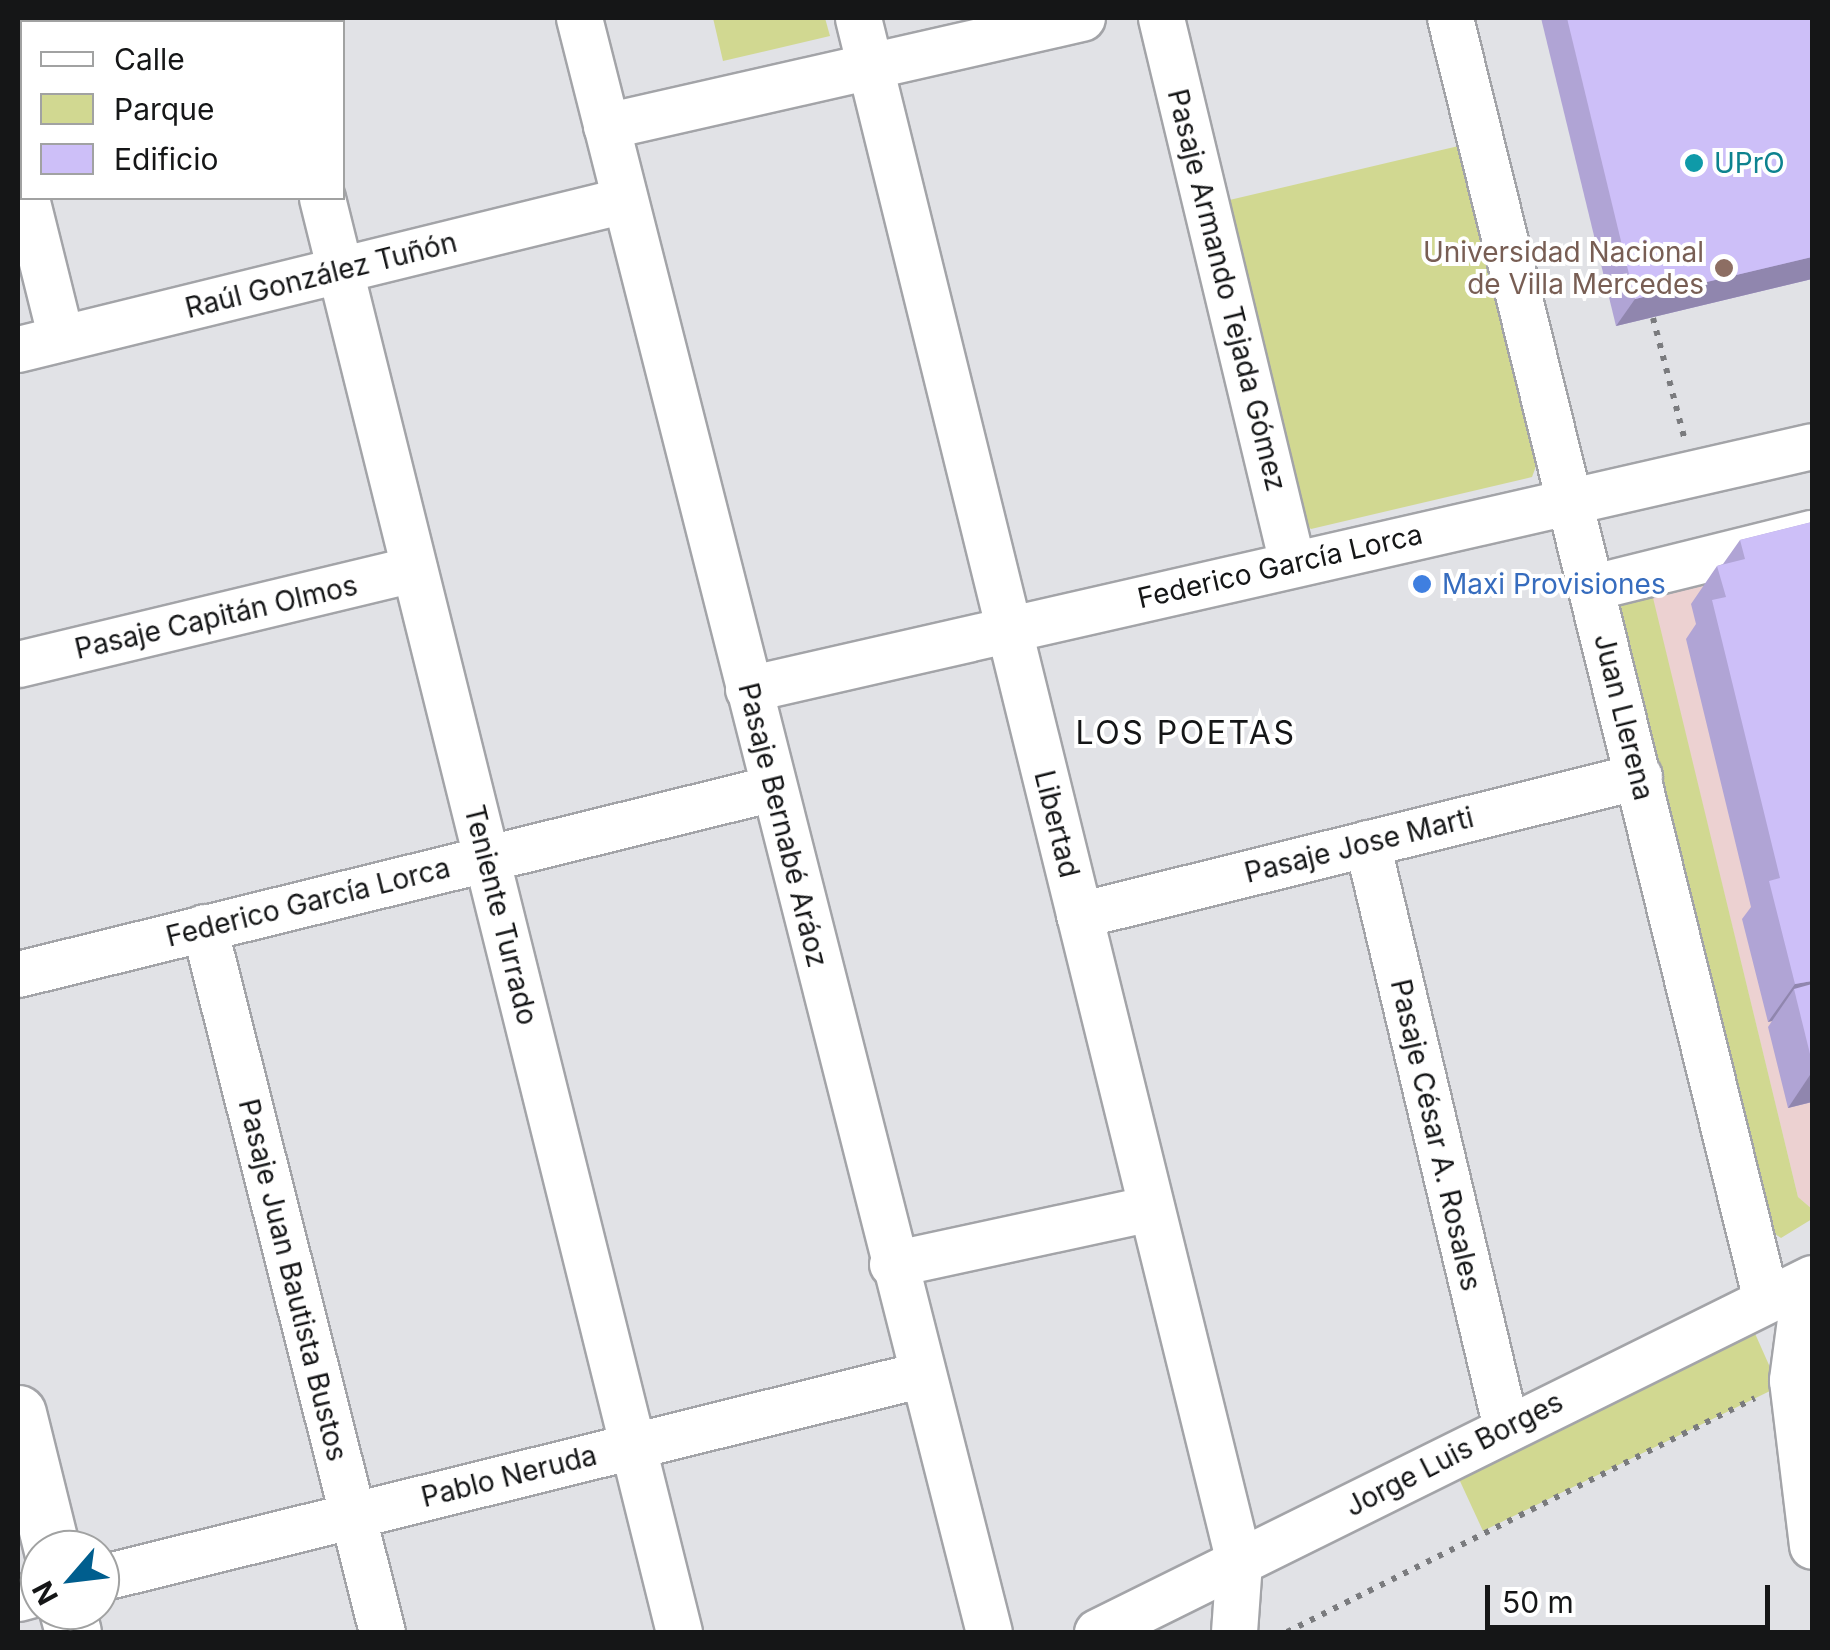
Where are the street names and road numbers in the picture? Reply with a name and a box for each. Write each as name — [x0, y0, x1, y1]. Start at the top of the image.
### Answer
street label: Pasaje Armando Tejada Gómez — [1161, 86, 1293, 494]
street label: Raúl González Tuñón — [182, 225, 460, 325]
street label: Federico García Lorca — [1134, 517, 1426, 615]
street label: Pasaje Capitán Olmos — [71, 568, 361, 666]
street label: Juan Llerena — [1587, 630, 1661, 804]
street label: Pasaje Bernabé Aráoz — [731, 679, 835, 971]
street label: Libertad — [1027, 767, 1087, 881]
street label: Pasaje Jose Marti — [1241, 800, 1477, 890]
street label: Teniente Turrado — [457, 802, 545, 1028]
street label: Federico García Lorca — [163, 850, 453, 954]
street label: Pasaje César A. Rosales — [1384, 976, 1488, 1294]
street label: Pasaje Juan Bautista Bustos — [232, 1095, 354, 1465]
street label: Jorge Luis Borges — [1340, 1385, 1568, 1523]
street label: Pablo Neruda — [418, 1438, 600, 1514]

